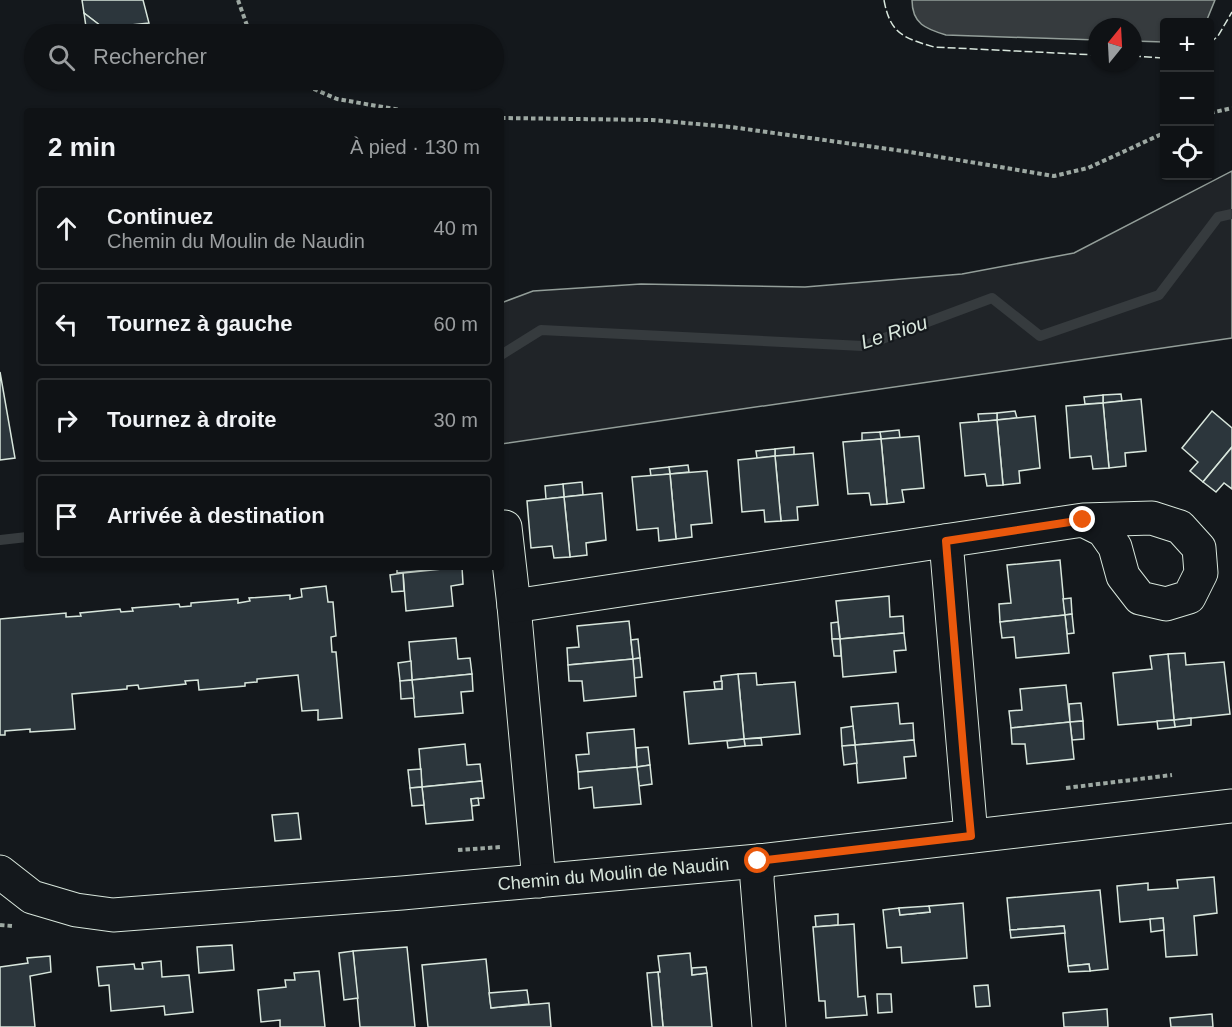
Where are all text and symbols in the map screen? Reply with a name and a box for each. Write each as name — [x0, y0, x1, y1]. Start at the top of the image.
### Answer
north arrow — [1088, 18, 1142, 72]
map controls — [1160, 18, 1214, 180]
button: + — [1160, 18, 1214, 72]
search box — [24, 24, 504, 90]
icon: search — [45, 41, 78, 74]
text: Rechercher — [93, 44, 207, 69]
button: − — [1160, 72, 1214, 126]
button: locate — [1160, 126, 1214, 180]
text: 2 min — [48, 132, 116, 162]
text: À pied · 130 m — [350, 136, 480, 158]
text: Continuez — [107, 204, 213, 229]
icon: ahead — [50, 212, 83, 245]
text: 40 m — [434, 217, 478, 239]
text: Chemin du Moulin de Naudin — [107, 230, 365, 252]
icon: left — [50, 308, 83, 341]
text: Tournez à gauche — [107, 311, 292, 336]
water label: Le Riou — [858, 311, 930, 353]
text: 60 m — [434, 313, 478, 335]
icon: right — [50, 404, 83, 437]
text: Tournez à droite — [107, 407, 277, 432]
text: 30 m — [434, 409, 478, 431]
icon: arrive — [50, 500, 83, 533]
text: Arrivée à destination — [107, 503, 325, 528]
route end — [1069, 506, 1095, 532]
route start — [744, 847, 770, 873]
street label: Chemin du Moulin de Naudin — [497, 854, 730, 894]

